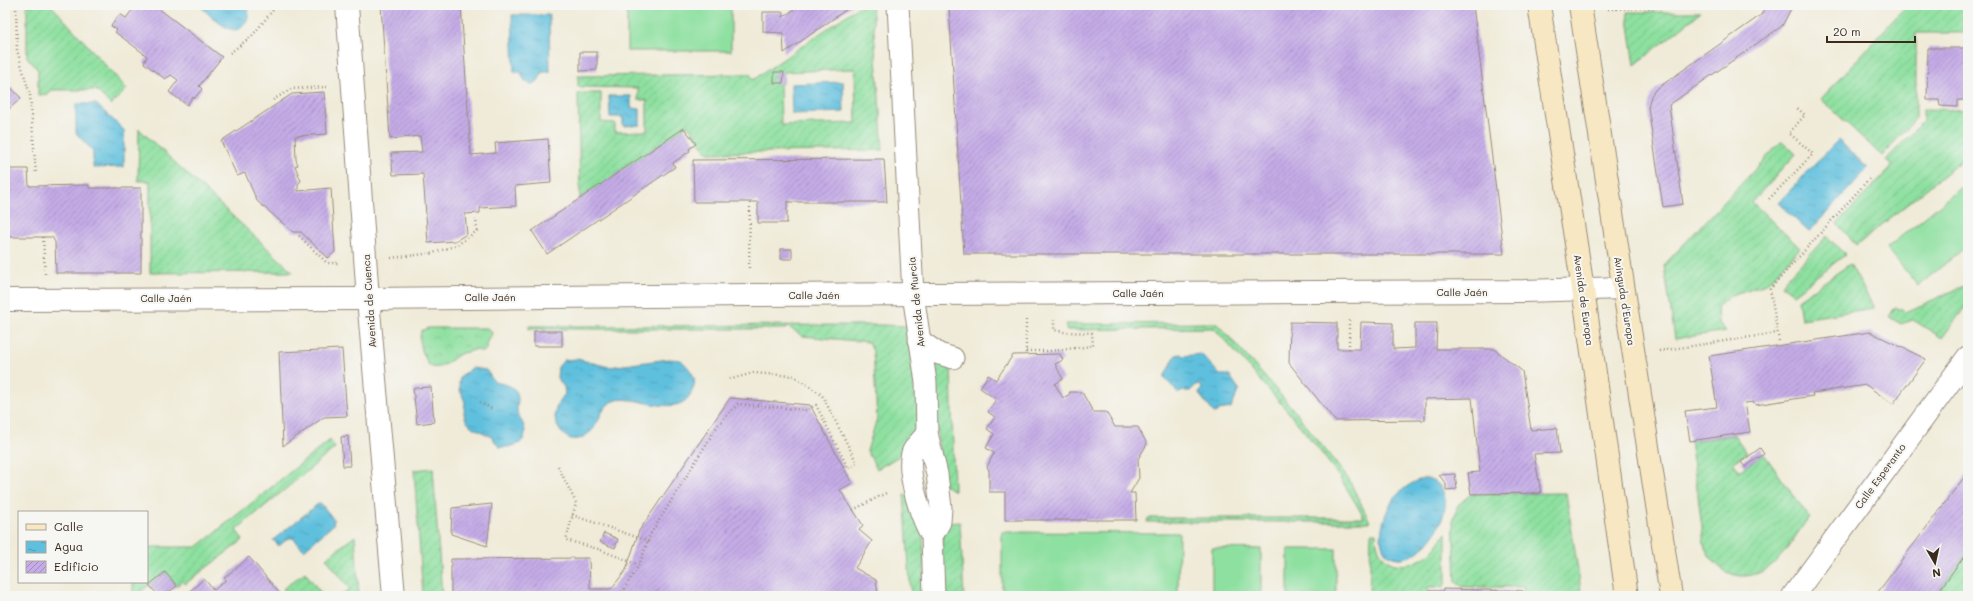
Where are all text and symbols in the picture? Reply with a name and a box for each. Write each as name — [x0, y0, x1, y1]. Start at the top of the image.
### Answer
scale bar — [1827, 18, 1915, 44]
text: 20 m — [1833, 23, 1861, 39]
street label: Avenida de Europa — [1571, 253, 1597, 347]
street label: Avenida de Cuenca — [359, 254, 379, 348]
street label: Avinguda d'Europa — [1611, 255, 1639, 347]
street label: Avenida de Murcia — [904, 256, 928, 348]
street label: Calle Jaén — [1436, 285, 1488, 299]
street label: Calle Jaén — [1112, 286, 1164, 300]
street label: Calle Jaén — [788, 288, 840, 302]
street label: Calle Jaén — [464, 290, 516, 304]
street label: Calle Jaén — [140, 291, 192, 305]
street label: Calle Esperanto — [1851, 440, 1909, 512]
legend — [18, 511, 148, 583]
text: Calle — [54, 518, 84, 534]
text: Agua — [54, 538, 83, 554]
north arrow — [1915, 543, 1955, 583]
text: Edificio — [54, 558, 98, 574]
text: N — [1931, 565, 1942, 581]

